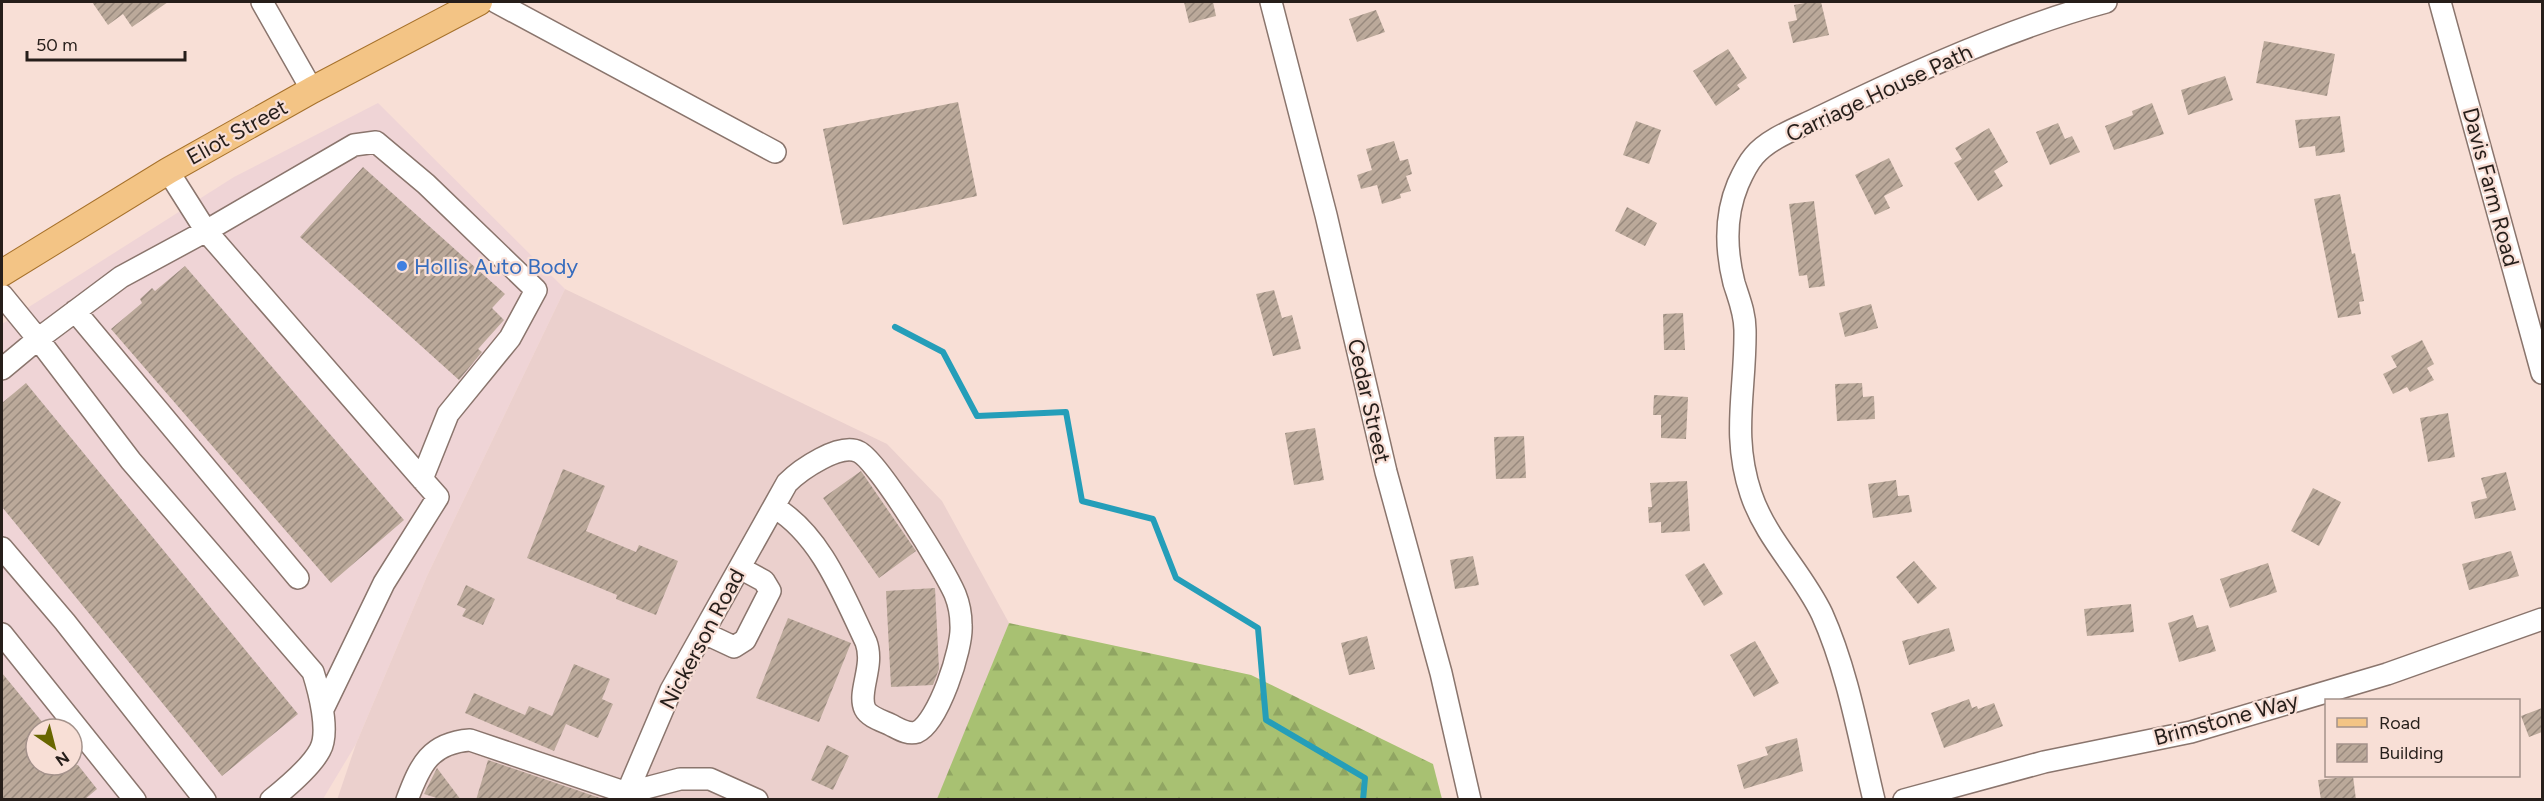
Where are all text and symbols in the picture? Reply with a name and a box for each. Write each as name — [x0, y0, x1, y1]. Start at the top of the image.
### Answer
scale bar — [27, 24, 184, 62]
text: 50 m — [36, 34, 78, 56]
street label: Carriage House Path — [1782, 38, 1976, 148]
street label: Eliot Street — [182, 93, 292, 171]
street label: Davis Farm Road — [2457, 104, 2525, 270]
place label: Hollis Auto Body — [414, 253, 578, 280]
marker: Hollis Auto Body — [395, 259, 409, 273]
street label: Cedar Street — [1342, 336, 1396, 466]
street label: Nickerson Road — [654, 564, 750, 714]
street label: Brimstone Way — [2151, 687, 2302, 751]
legend — [2325, 699, 2520, 777]
text: Road — [2379, 712, 2420, 734]
north arrow — [24, 717, 84, 777]
text: Building — [2379, 742, 2444, 764]
text: N — [52, 748, 73, 770]

